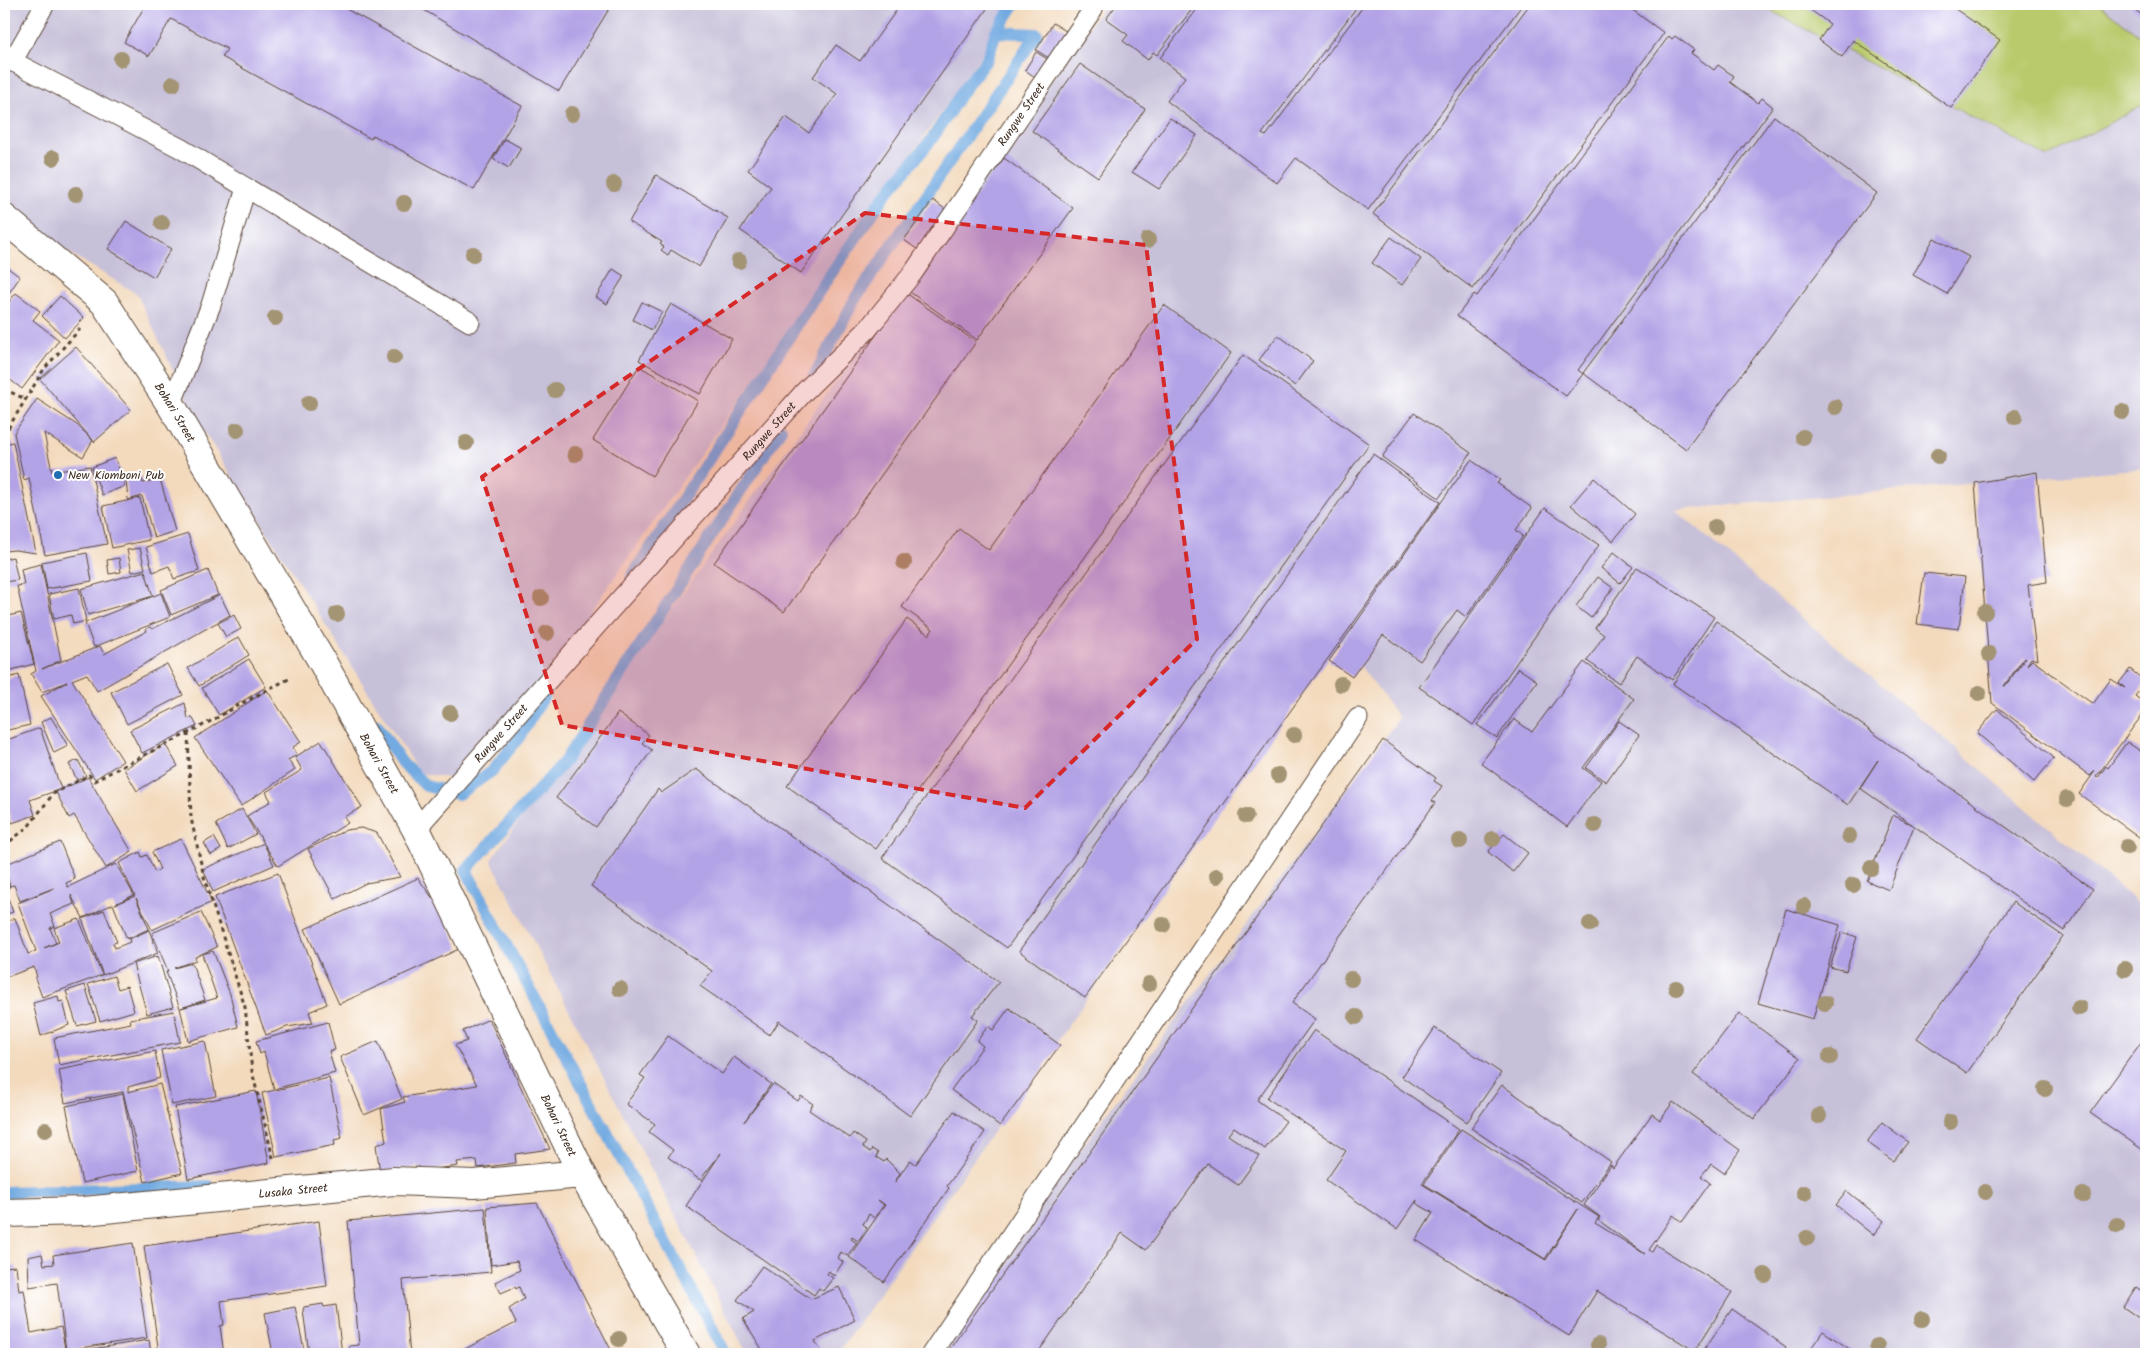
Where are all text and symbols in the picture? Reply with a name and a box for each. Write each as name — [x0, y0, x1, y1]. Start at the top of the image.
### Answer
street label: Rungwe Street — [993, 79, 1050, 150]
street label: Bohari Street — [149, 379, 200, 447]
street label: Rungwe Street — [738, 397, 801, 465]
place label: New Kiomboni Pub — [68, 466, 164, 485]
marker: New Kiomboni Pub — [52, 469, 64, 481]
street label: Rungwe Street — [470, 700, 533, 767]
street label: Bohari Street — [354, 730, 404, 798]
street label: Bohari Street — [535, 1091, 581, 1160]
street label: Lusaka Street — [257, 1178, 329, 1204]

